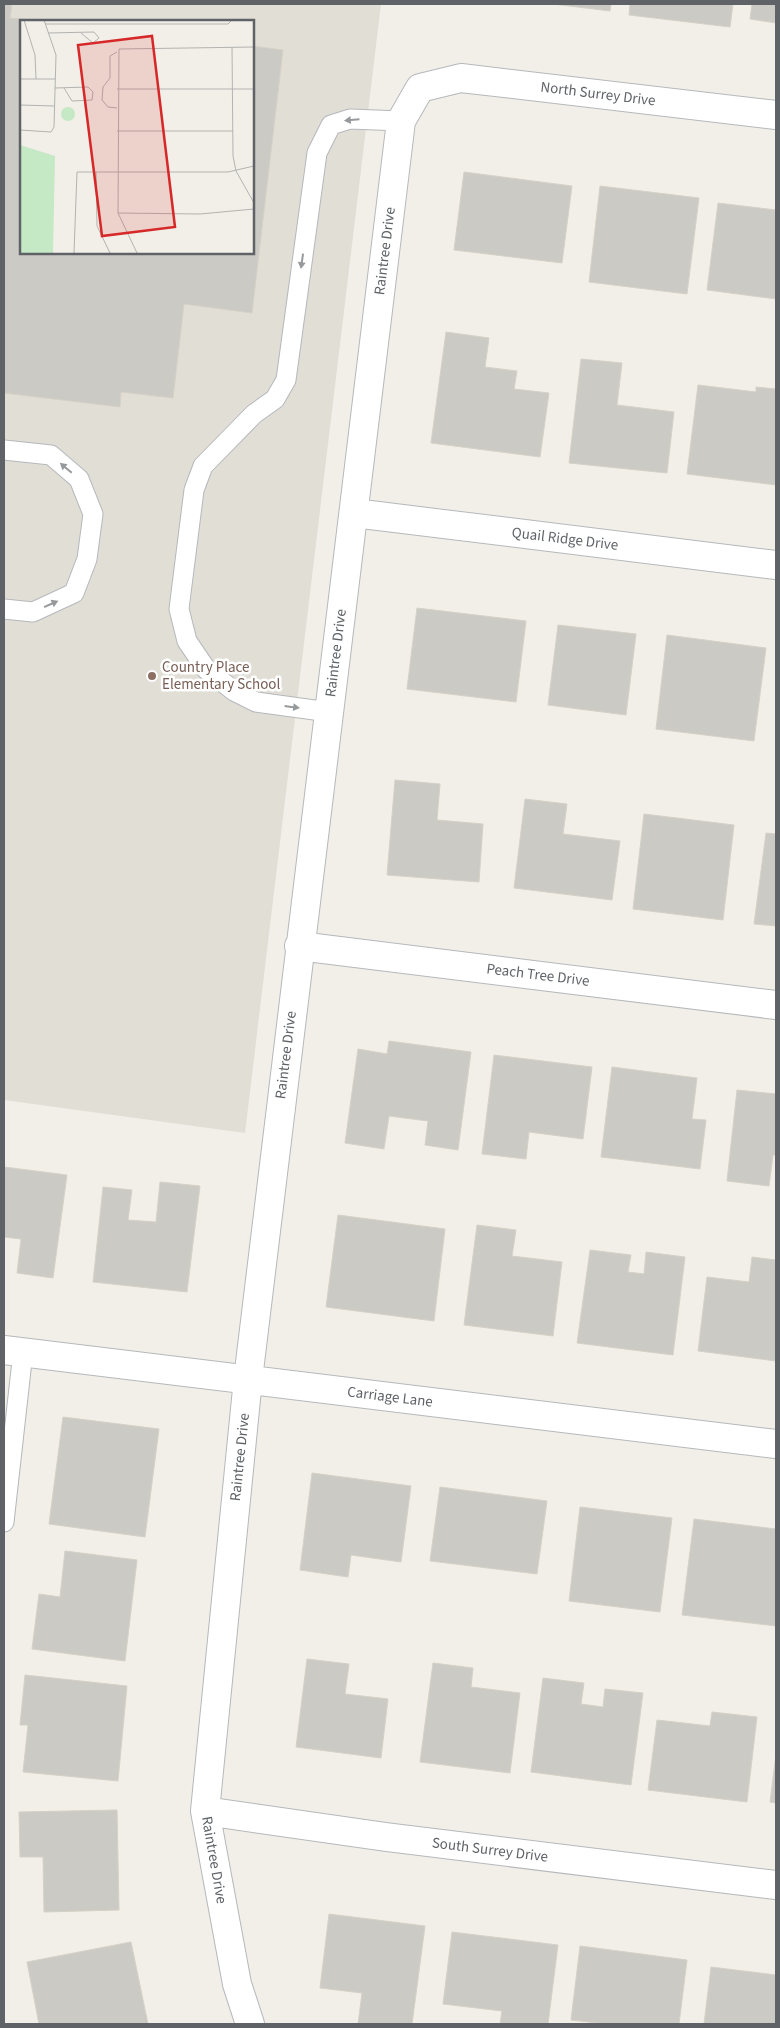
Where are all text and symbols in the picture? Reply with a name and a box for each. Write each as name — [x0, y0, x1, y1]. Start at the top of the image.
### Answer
inset map — [20, 20, 254, 254]
street label: North Surrey Drive — [539, 77, 657, 111]
one-way arrow — [344, 116, 360, 124]
street label: Raintree Drive — [369, 206, 401, 296]
one-way arrow — [298, 253, 306, 269]
one-way arrow — [60, 463, 72, 474]
street label: Quail Ridge Drive — [511, 522, 619, 556]
one-way arrow — [44, 599, 58, 607]
street label: Raintree Drive — [320, 608, 352, 698]
place label: Country Place Elementary School — [162, 657, 280, 695]
marker: Country Place Elementary School — [146, 670, 158, 682]
one-way arrow — [285, 703, 301, 711]
street label: Peach Tree Drive — [485, 958, 591, 992]
street label: Raintree Drive — [270, 1010, 302, 1100]
street label: Carriage Lane — [346, 1381, 434, 1413]
street label: Raintree Drive — [225, 1412, 255, 1502]
street label: Raintree Drive — [196, 1815, 232, 1905]
street label: South Surrey Drive — [431, 1832, 549, 1868]

